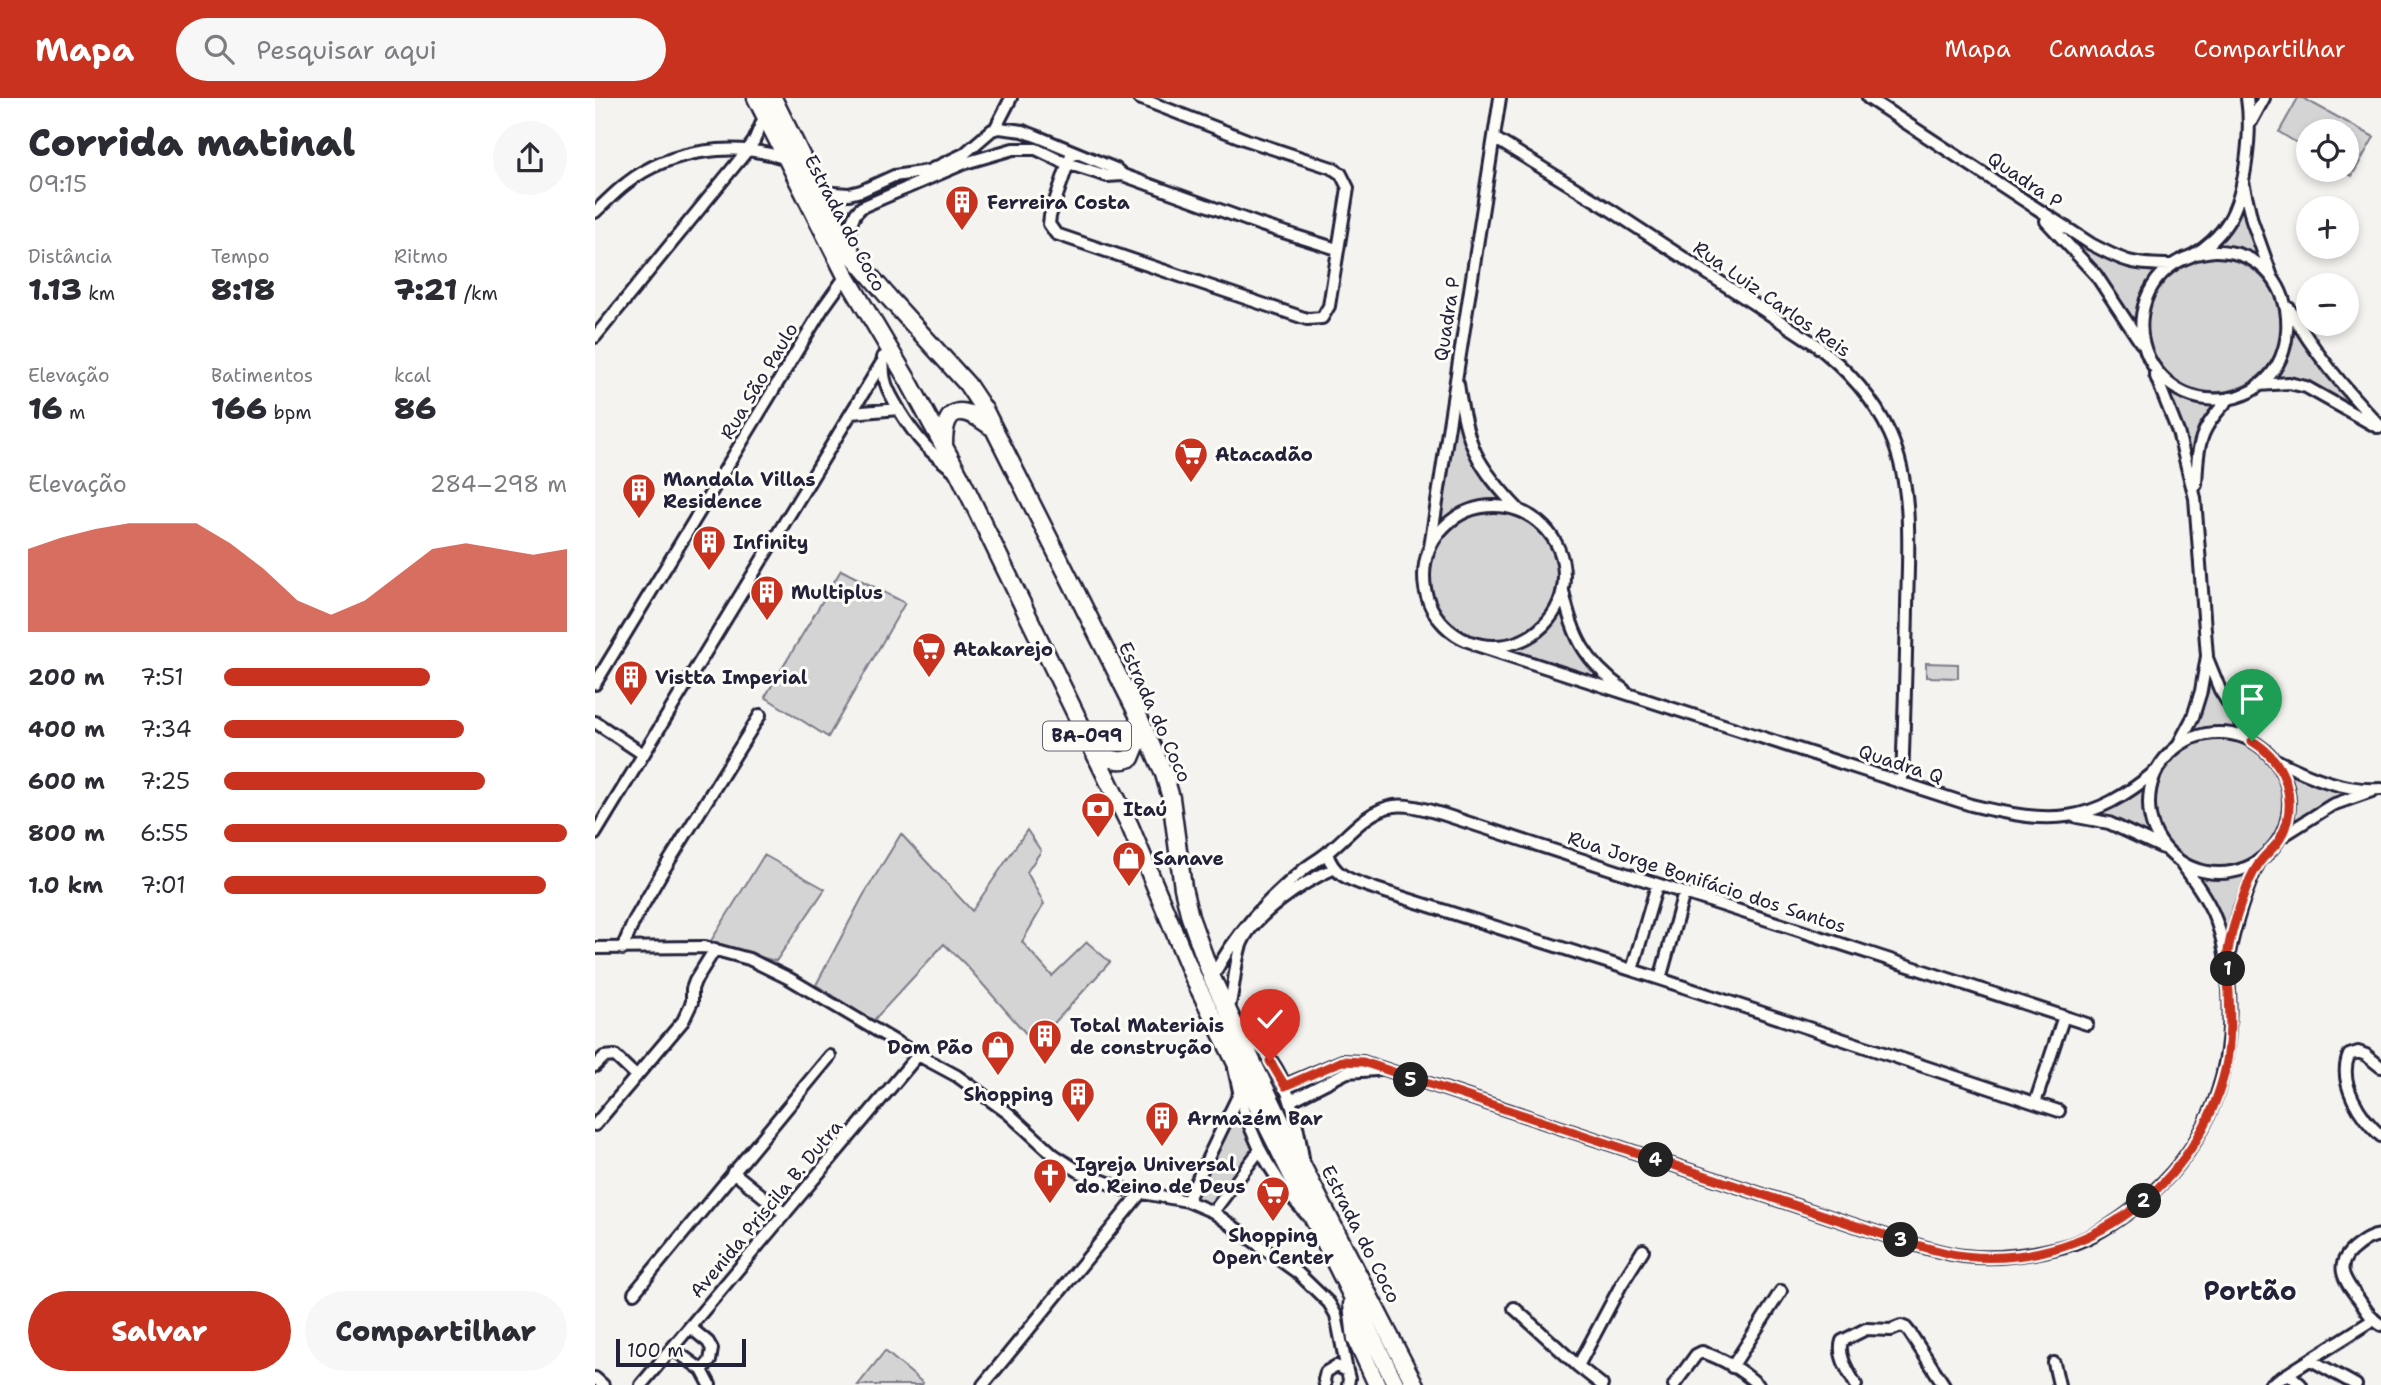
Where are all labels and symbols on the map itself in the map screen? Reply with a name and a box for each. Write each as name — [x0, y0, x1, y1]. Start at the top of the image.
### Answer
street label: Quadra P — [1983, 146, 2067, 214]
street label: Estrada do Coco — [798, 150, 892, 296]
building icon: Ferreira Costa — [943, 183, 981, 232]
place label: Ferreira Costa — [987, 190, 1130, 215]
street label: Rua Luiz Carlos Reis — [1688, 235, 1856, 363]
street label: Quadra P — [1428, 275, 1466, 363]
street label: Rua São Paulo — [714, 318, 804, 444]
supermarket icon: Atacadão — [1172, 435, 1210, 484]
place label: Atacadão — [1215, 442, 1313, 467]
place label: Mandala Villas Residence — [663, 467, 815, 514]
building icon: Mandala Villas Residence — [620, 471, 658, 520]
building icon: Infinity — [690, 523, 728, 572]
place label: Infinity — [733, 530, 808, 555]
building icon: Multiplus — [748, 573, 786, 622]
place label: Multiplus — [791, 580, 883, 605]
supermarket icon: Atakarejo — [910, 630, 948, 679]
place label: Atakarejo — [953, 637, 1053, 662]
street label: Estrada do Coco — [1113, 638, 1197, 786]
building icon: Vistta Imperial — [612, 658, 650, 707]
place label: Vistta Imperial — [655, 665, 808, 690]
pin — [2222, 669, 2282, 741]
road number: BA-099 — [1043, 722, 1131, 750]
street label: Quadra Q — [1855, 739, 1947, 789]
bank icon: Itaú — [1079, 790, 1117, 839]
place label: Itaú — [1123, 797, 1167, 822]
street label: Rua Jorge Bonifácio dos Santos — [1565, 825, 1849, 939]
shop icon: Sanave — [1110, 839, 1148, 888]
place label: Sanave — [1153, 846, 1224, 871]
pin: 1 — [2211, 952, 2245, 986]
pin — [1240, 989, 1300, 1061]
place label: Total Materiais de construção — [1070, 1013, 1224, 1060]
building icon: Total Materiais de construção — [1026, 1017, 1064, 1066]
shop icon: Dom Pão — [979, 1028, 1017, 1077]
place label: Dom Pão — [887, 1035, 973, 1060]
pin: 5 — [1393, 1062, 1429, 1098]
building icon: Shopping — [1059, 1075, 1097, 1124]
place label: Shopping — [963, 1082, 1053, 1107]
building icon: Armazém Bar — [1143, 1099, 1181, 1148]
place label: Armazém Bar — [1187, 1106, 1323, 1131]
street label: Avenida Priscila B. Dutra — [684, 1115, 848, 1303]
pin: 4 — [1639, 1142, 1673, 1178]
place label: Igreja Universal do Reino de Deus — [1075, 1152, 1246, 1199]
church icon: Igreja Universal do Reino de Deus — [1031, 1156, 1069, 1205]
street label: Estrada do Coco — [1315, 1161, 1407, 1307]
supermarket icon: Shopping Open Center — [1254, 1174, 1292, 1223]
pin: 2 — [2127, 1184, 2161, 1218]
pin: 3 — [1883, 1222, 1919, 1258]
place label: Shopping Open Center — [1212, 1223, 1334, 1270]
district label: Portão — [2203, 1273, 2297, 1308]
scale bar — [616, 1336, 745, 1368]

